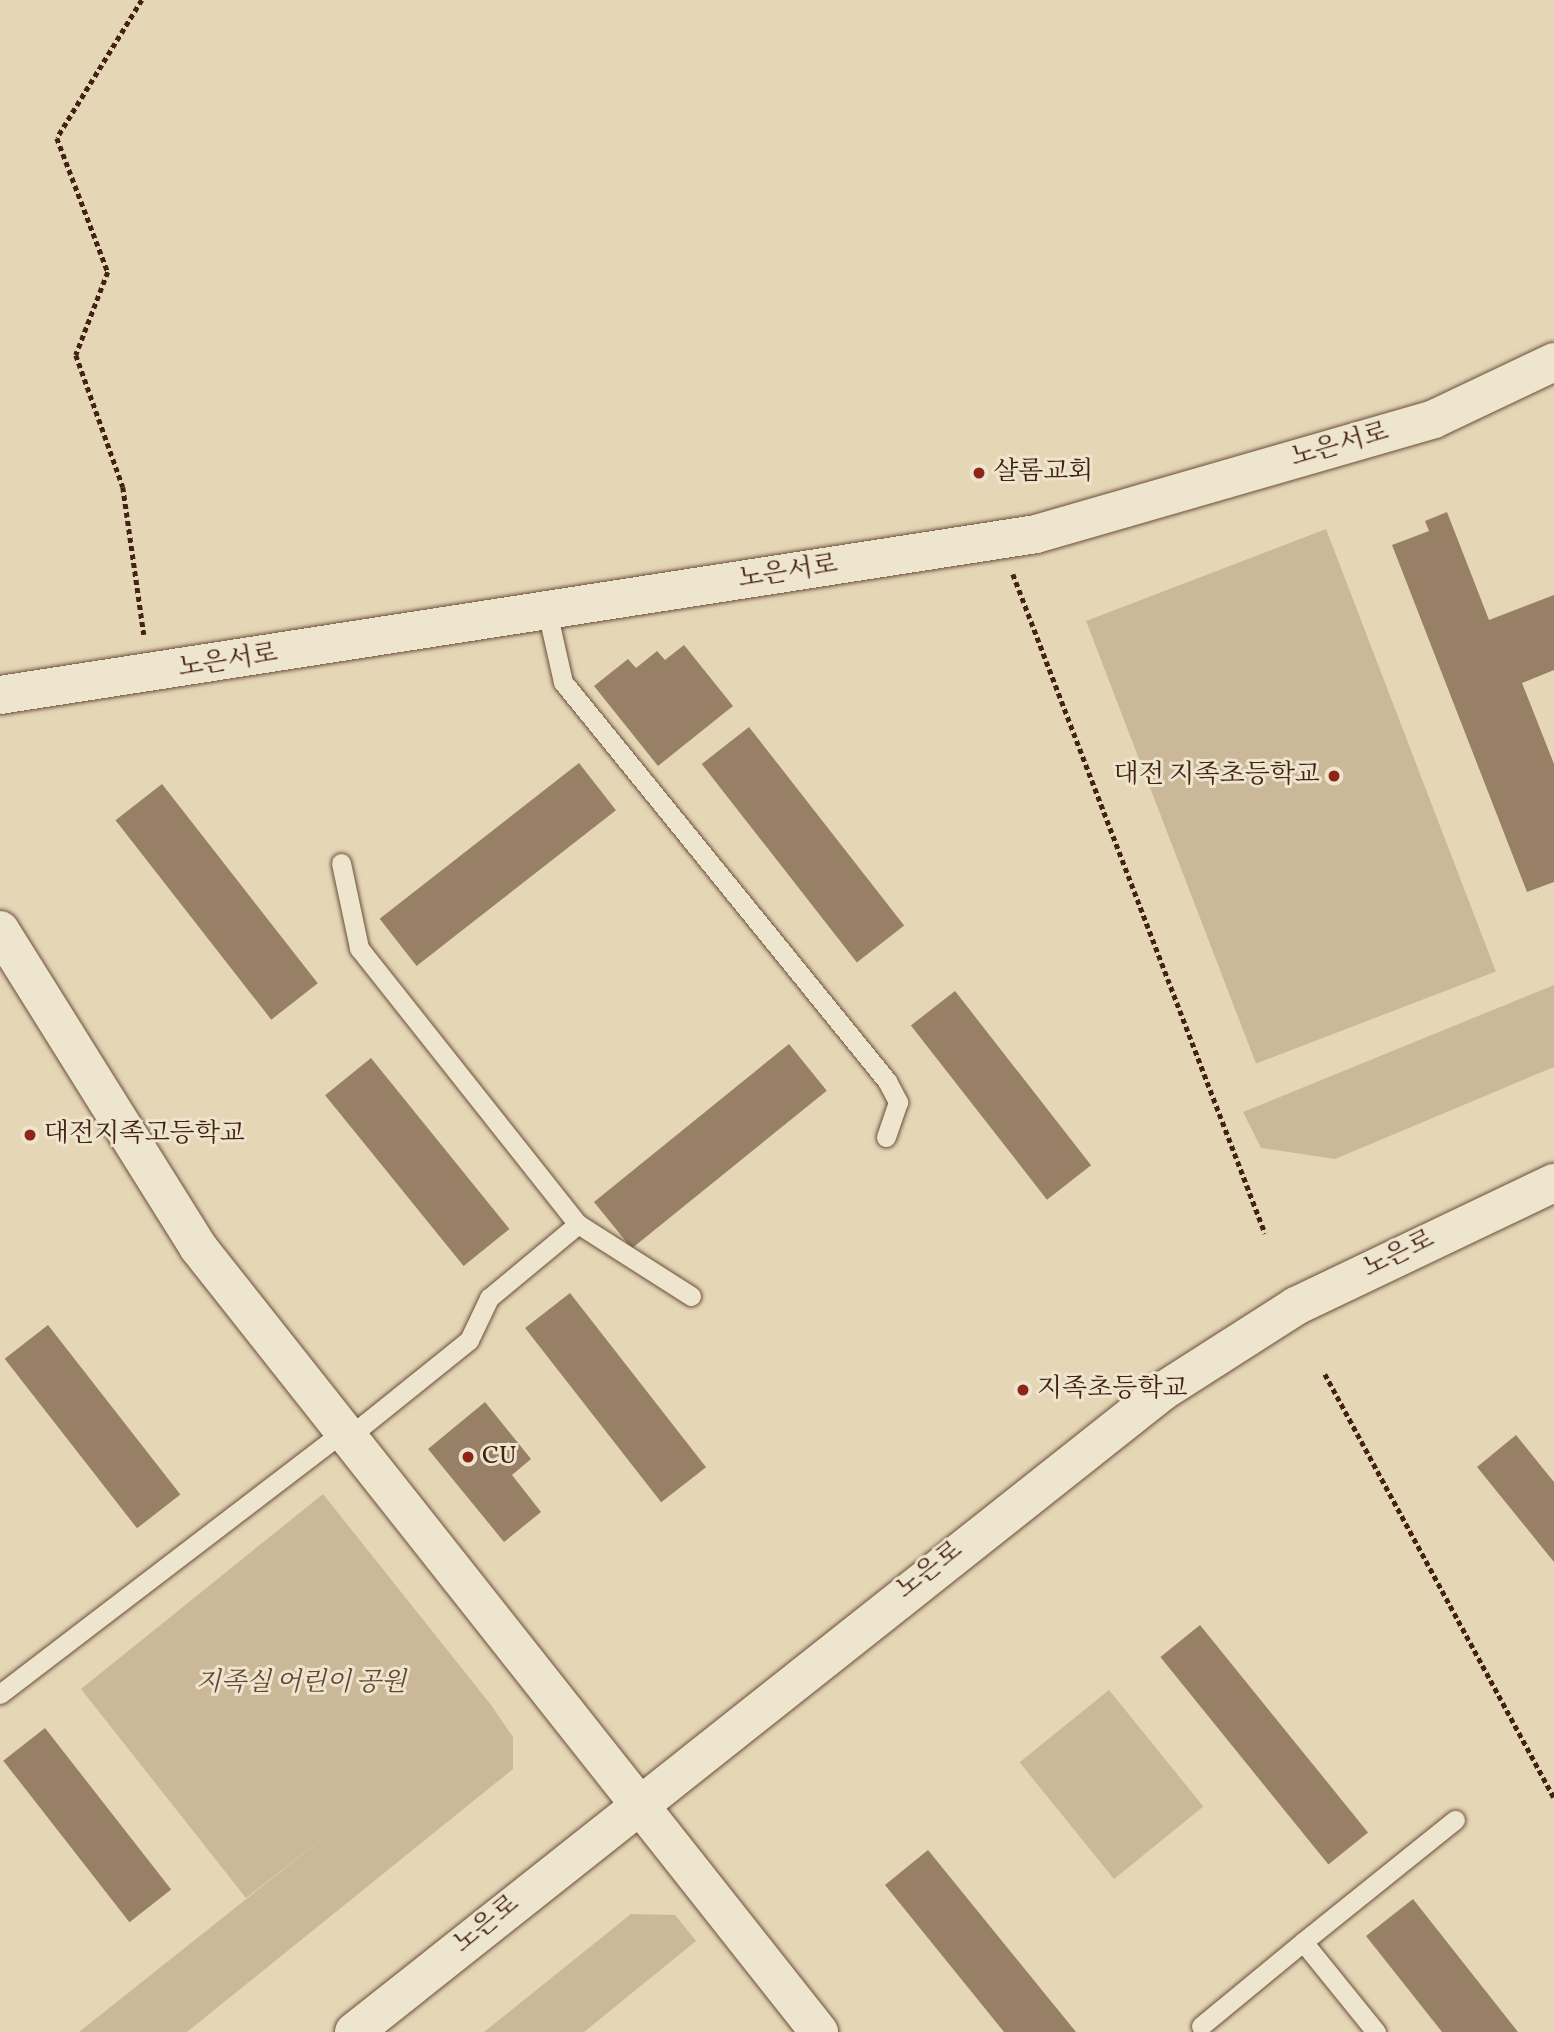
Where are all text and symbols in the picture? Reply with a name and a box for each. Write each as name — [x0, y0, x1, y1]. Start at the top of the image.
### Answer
street label: 노은서로 — [1287, 417, 1393, 475]
place label: 샬롬교회 — [993, 457, 1093, 489]
marker: 샬롬교회 — [971, 465, 987, 481]
street label: 노은서로 — [736, 550, 840, 596]
street label: 노은서로 — [176, 639, 280, 685]
place label: 대전 지족초등학교 — [1114, 760, 1320, 792]
marker: 대전 지족초등학교 — [1326, 768, 1342, 784]
place label: 대전지족고등학교 — [44, 1119, 245, 1151]
marker: 대전지족고등학교 — [22, 1127, 38, 1143]
street label: 노은로 — [1358, 1224, 1440, 1286]
place label: 지족초등학교 — [1037, 1374, 1188, 1406]
marker: 지족초등학교 — [1015, 1382, 1031, 1398]
place label: CU — [482, 1441, 517, 1473]
marker: CU — [460, 1449, 476, 1465]
street label: 노은로 — [891, 1536, 969, 1606]
park label: 지족실 어린이 공원 — [196, 1668, 406, 1700]
street label: 노은로 — [448, 1889, 526, 1961]

